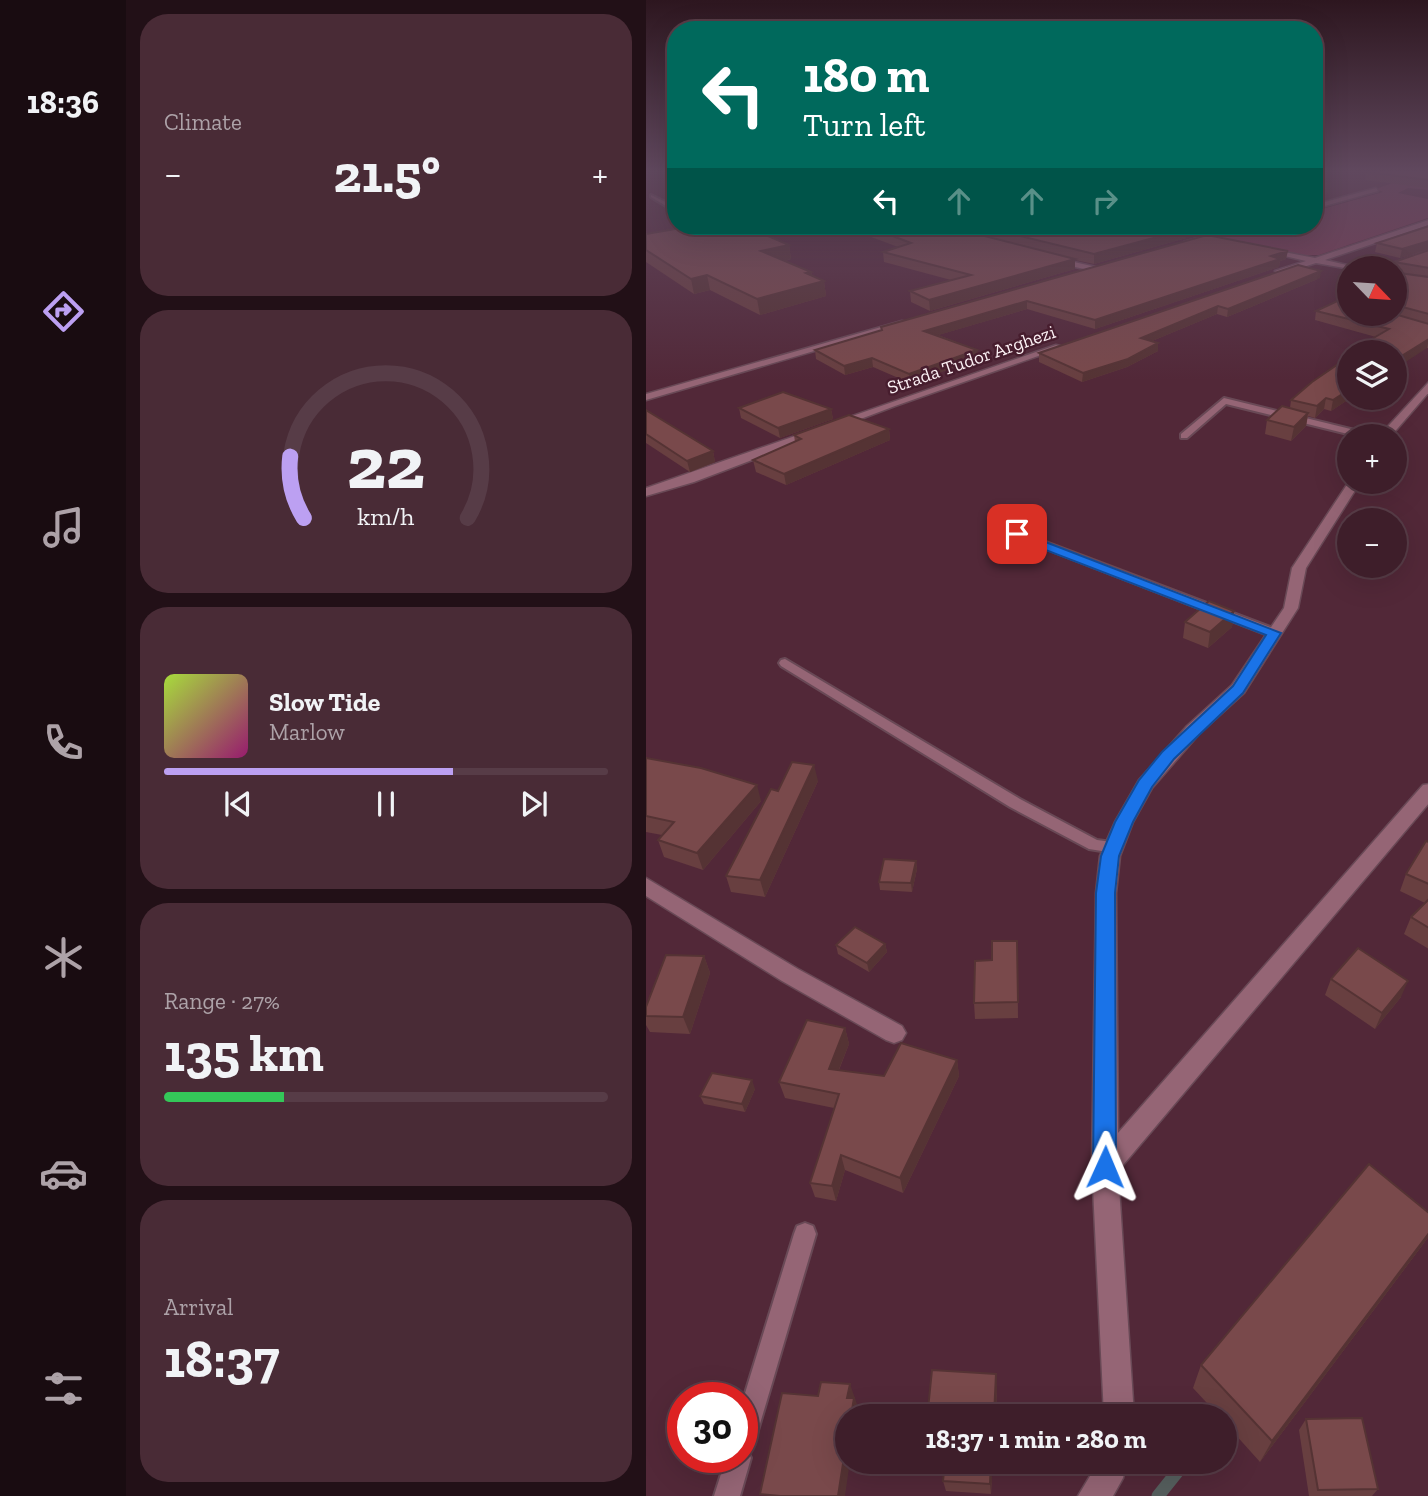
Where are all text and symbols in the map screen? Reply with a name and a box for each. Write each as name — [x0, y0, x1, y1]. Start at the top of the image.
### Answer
text: 180 m — [803, 46, 930, 105]
icon: left — [688, 49, 779, 140]
text: 18:36 — [27, 83, 99, 121]
text: Turn left — [803, 106, 925, 144]
text: Climate — [164, 108, 242, 136]
text: 21.5° — [333, 143, 440, 205]
text: − — [164, 151, 182, 197]
text: + — [592, 151, 608, 197]
icon: left — [867, 182, 905, 220]
icon: ahead — [940, 182, 978, 220]
icon: ahead — [1013, 182, 1051, 220]
icon: right — [1086, 182, 1124, 220]
north arrow — [1337, 256, 1407, 326]
map controls — [1337, 256, 1407, 578]
icon: directions — [39, 287, 88, 336]
street label: Strada Tudor Arghezi — [884, 320, 1058, 399]
button: layers — [1337, 340, 1407, 410]
text: 22 — [347, 419, 425, 507]
button: + — [1337, 424, 1407, 494]
text: km/h — [357, 500, 415, 530]
icon: music — [39, 503, 88, 552]
pin — [987, 504, 1047, 564]
button: − — [1337, 508, 1407, 578]
icon: arrive — [998, 515, 1036, 553]
text: Slow Tide — [269, 686, 380, 718]
icon: phone — [39, 718, 88, 767]
text: Marlow — [269, 718, 345, 746]
icon: previous — [219, 785, 257, 823]
icon: pause — [367, 785, 405, 823]
icon: next — [515, 785, 553, 823]
icon: climate — [39, 933, 88, 982]
text: Range · 27% — [164, 987, 280, 1015]
text: 135 km — [164, 1022, 324, 1084]
position arrow — [1068, 1130, 1142, 1204]
icon: car — [39, 1149, 88, 1198]
text: Arrival — [164, 1293, 233, 1321]
text: 18:37 — [164, 1328, 279, 1390]
icon: filters — [39, 1364, 88, 1413]
speed limit sign: 30 — [667, 1382, 758, 1473]
text: 18:37 · 1 min · 280 m — [925, 1423, 1147, 1455]

